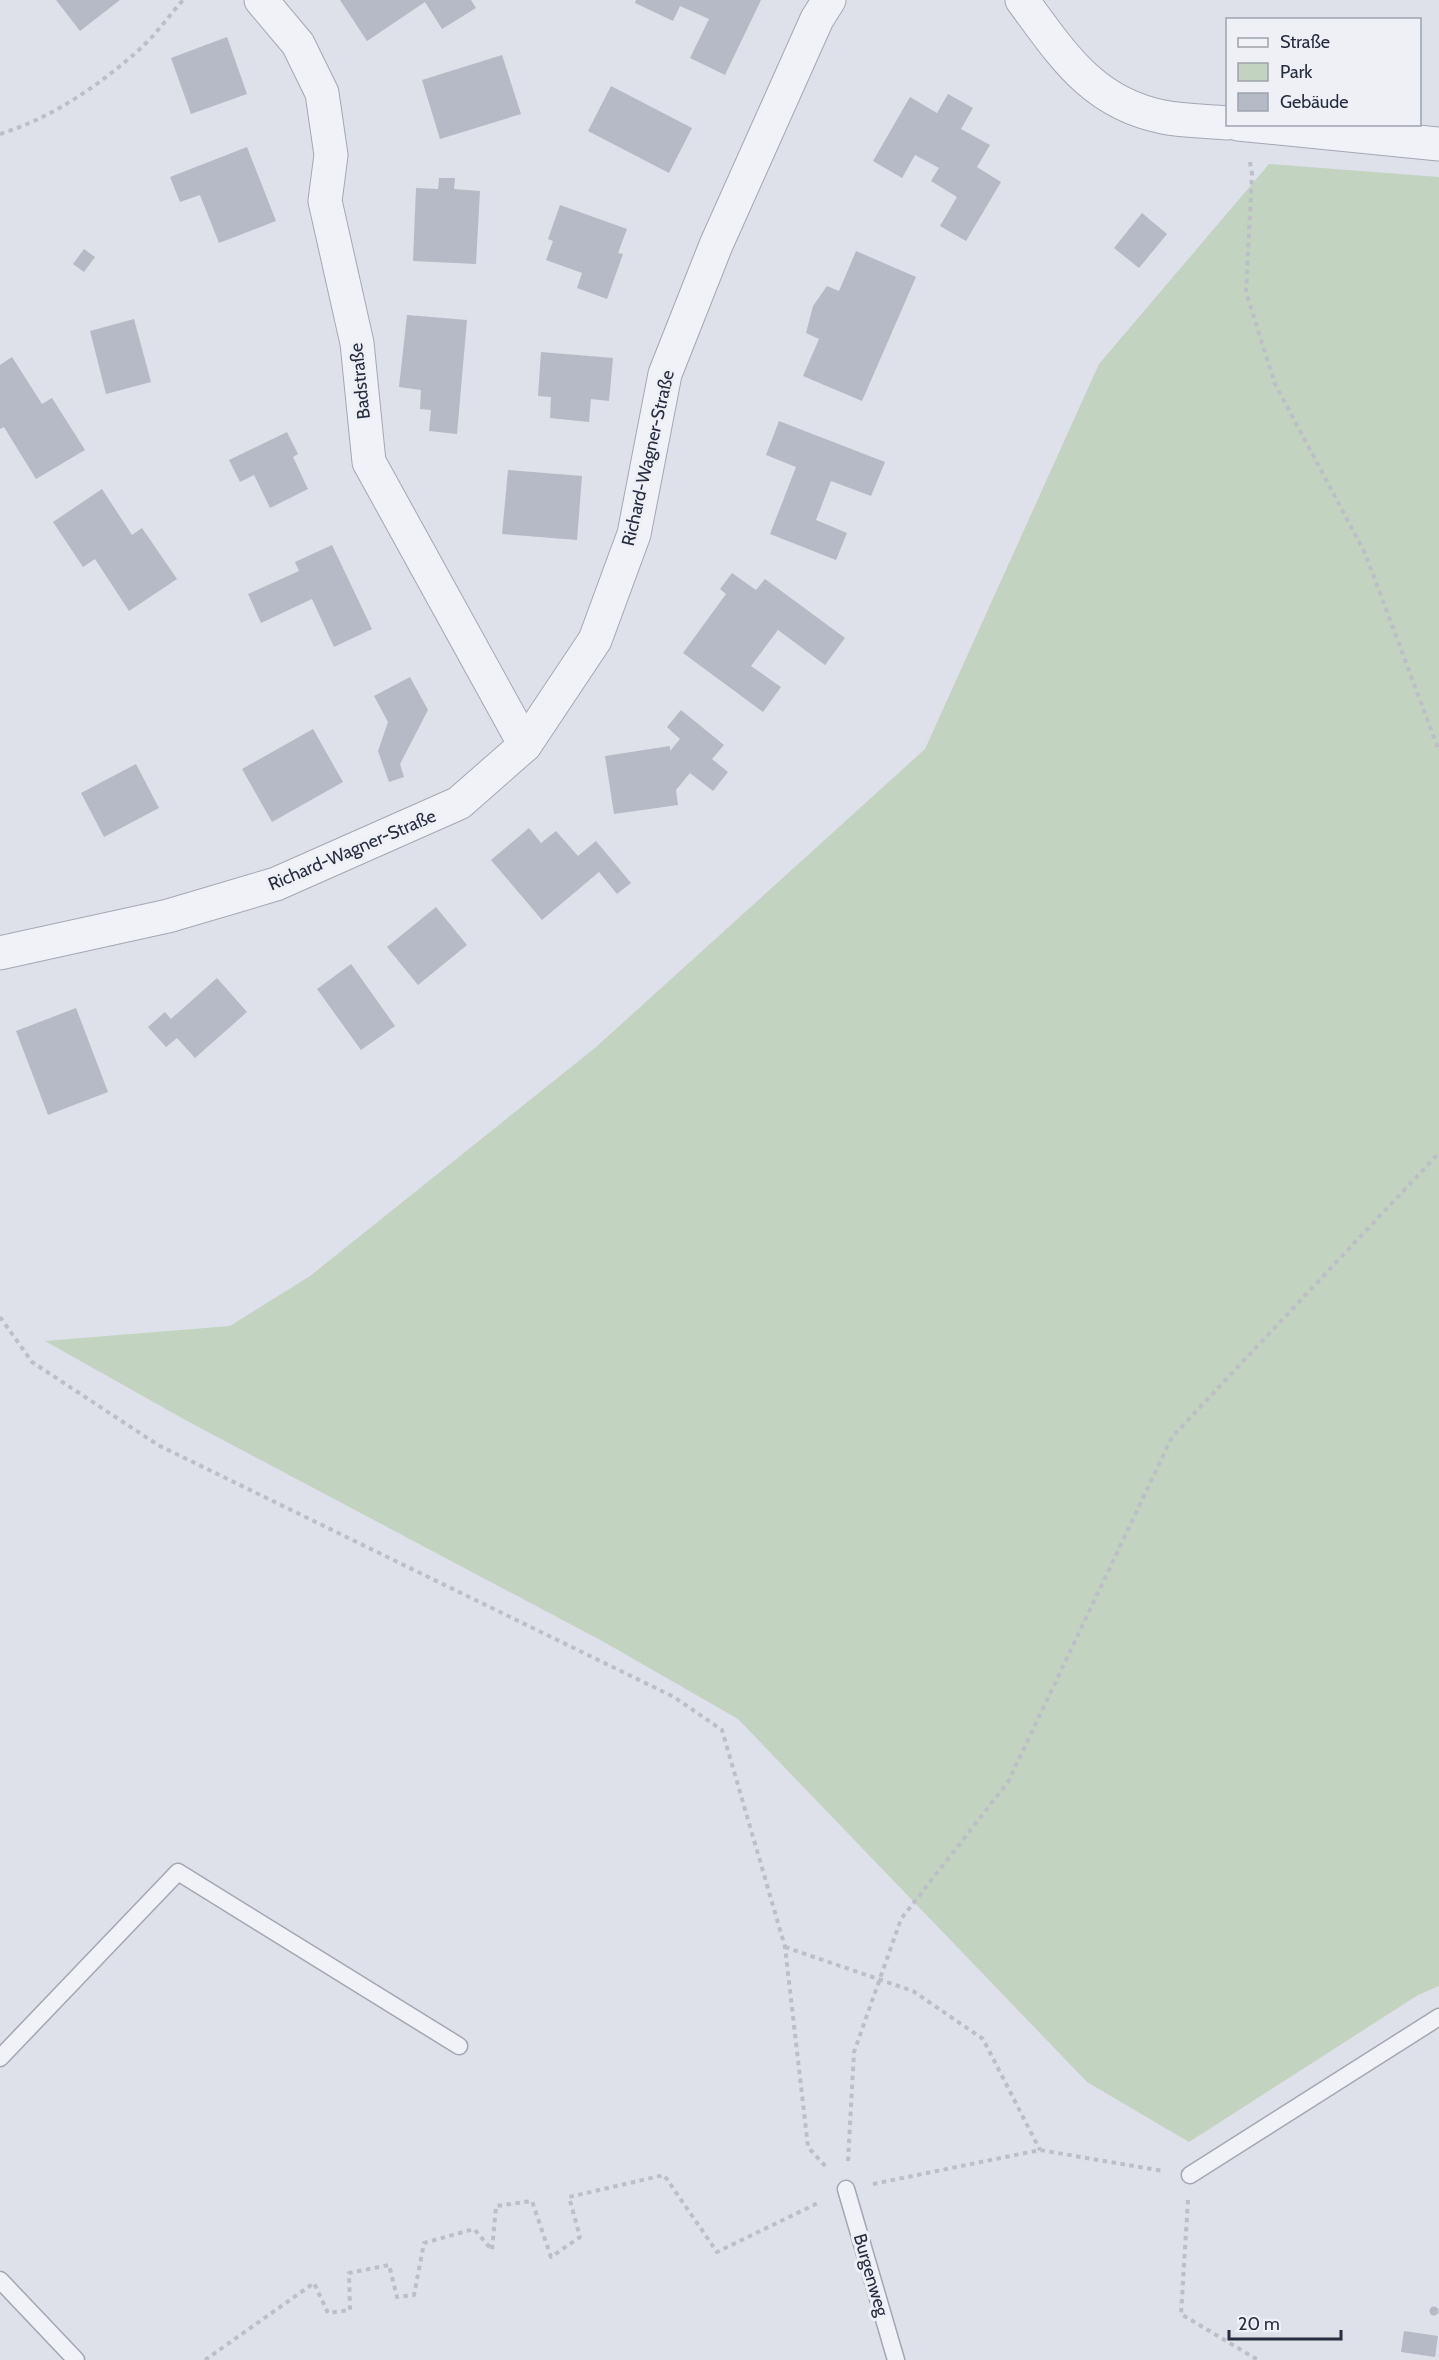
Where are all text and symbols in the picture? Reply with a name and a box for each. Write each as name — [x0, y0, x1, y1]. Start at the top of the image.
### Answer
legend — [1226, 18, 1421, 126]
text: Straße — [1280, 31, 1330, 53]
text: Park — [1280, 61, 1313, 83]
text: Gebäude — [1280, 91, 1349, 113]
street label: Badstraße — [345, 342, 375, 420]
street label: Richard-Wagner-Straße — [617, 368, 679, 548]
street label: Richard-Wagner-Straße — [265, 805, 439, 895]
street label: Burgenweg — [849, 2231, 894, 2320]
scale bar — [1229, 2303, 1342, 2341]
text: 20 m — [1238, 2313, 1280, 2335]

